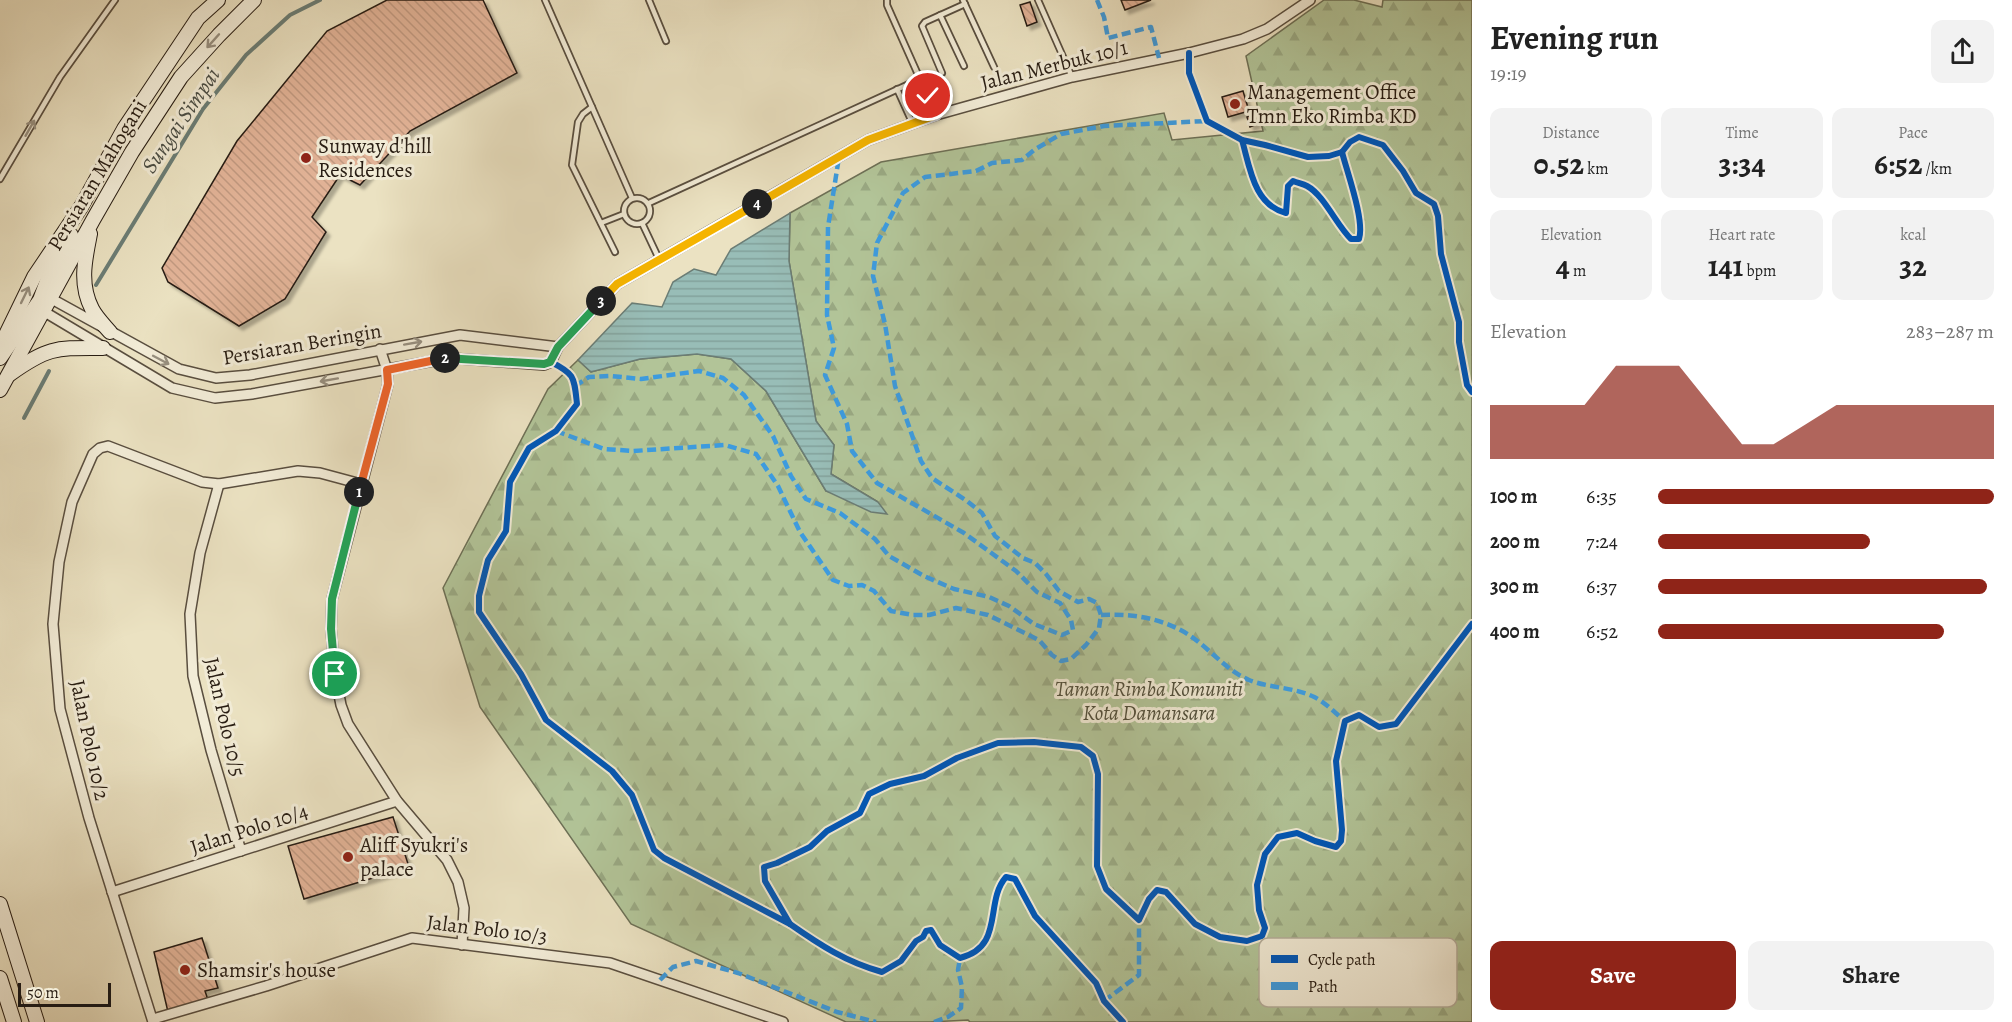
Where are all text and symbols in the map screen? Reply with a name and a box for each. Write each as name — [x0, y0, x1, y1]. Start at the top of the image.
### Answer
text: Evening run — [1490, 15, 1659, 60]
button: share — [1931, 20, 1994, 83]
street label: Jalan Merbuk 10/1 — [978, 33, 1130, 97]
one-way arrow — [206, 34, 220, 49]
text: 19:19 — [1490, 60, 1527, 87]
water label: Sungai Simpai — [134, 62, 227, 179]
pin — [902, 70, 953, 121]
place label: Management Office Tmn Eko Rimba KD — [1247, 78, 1417, 130]
icon: check — [911, 79, 944, 112]
street label: Persiaran Mahogani — [41, 94, 153, 256]
marker: Management Office Tmn Eko Rimba KD — [1228, 97, 1242, 111]
one-way arrow — [24, 120, 36, 137]
text: Distance — [1542, 122, 1600, 144]
text: Time — [1725, 122, 1759, 144]
text: Pace — [1898, 122, 1928, 144]
place label: Sunway d'hill Residences — [318, 132, 431, 184]
text: 0.52 — [1533, 144, 1584, 184]
text: 3:34 — [1718, 144, 1766, 184]
text: 6:52 — [1874, 144, 1922, 184]
marker: Sunway d'hill Residences — [299, 151, 313, 165]
text: km — [1584, 158, 1609, 180]
text: /km — [1922, 158, 1952, 180]
pin: 4 — [742, 189, 772, 219]
text: 4 — [753, 193, 761, 215]
text: Elevation — [1540, 224, 1602, 246]
text: Heart rate — [1709, 224, 1775, 246]
text: kcal — [1900, 224, 1926, 246]
text: 4 — [1556, 246, 1570, 286]
text: 141 — [1708, 246, 1743, 286]
text: 32 — [1899, 246, 1927, 286]
text: m — [1570, 260, 1586, 282]
text: bpm — [1743, 260, 1776, 282]
one-way arrow — [20, 286, 31, 304]
pin: 3 — [586, 286, 616, 316]
text: 3 — [598, 290, 604, 312]
street label: Persiaran Beringin — [220, 316, 384, 372]
text: Elevation — [1490, 318, 1567, 345]
text: 283–287 m — [1906, 318, 1994, 345]
one-way arrow — [402, 338, 422, 349]
pin: 2 — [430, 343, 460, 373]
text: 2 — [441, 347, 449, 369]
one-way arrow — [152, 354, 170, 366]
one-way arrow — [320, 375, 340, 386]
pin: 1 — [344, 477, 374, 507]
text: 1 — [356, 481, 362, 503]
text: 100 m — [1490, 483, 1538, 510]
text: 6:35 — [1586, 483, 1617, 510]
text: 200 m — [1490, 528, 1540, 555]
text: 7:24 — [1586, 528, 1618, 555]
text: 300 m — [1490, 573, 1539, 600]
text: 6:37 — [1586, 573, 1617, 600]
text: 400 m — [1490, 618, 1540, 645]
text: 6:52 — [1586, 618, 1618, 645]
pin — [309, 648, 360, 699]
street label: Jalan Polo 10/5 — [198, 655, 252, 779]
icon: arrive — [318, 657, 351, 690]
park label: Taman Rimba Komuniti Kota Damansara — [1055, 675, 1243, 727]
street label: Jalan Polo 10/2 — [64, 677, 116, 803]
street label: Jalan Polo 10/4 — [187, 797, 311, 861]
place label: Aliff Syukri's palace — [359, 831, 468, 883]
marker: Aliff Syukri's palace — [341, 850, 355, 864]
street label: Jalan Polo 10/3 — [425, 908, 549, 950]
legend — [1259, 938, 1457, 1007]
button: Save — [1490, 941, 1736, 1010]
button: Share — [1748, 941, 1994, 1010]
text: Cycle path — [1308, 949, 1376, 971]
place label: Shamsir's house — [197, 956, 336, 984]
marker: Shamsir's house — [178, 963, 192, 977]
text: Path — [1308, 976, 1338, 998]
scale bar — [18, 980, 111, 1008]
text: 50 m — [27, 982, 59, 1004]

